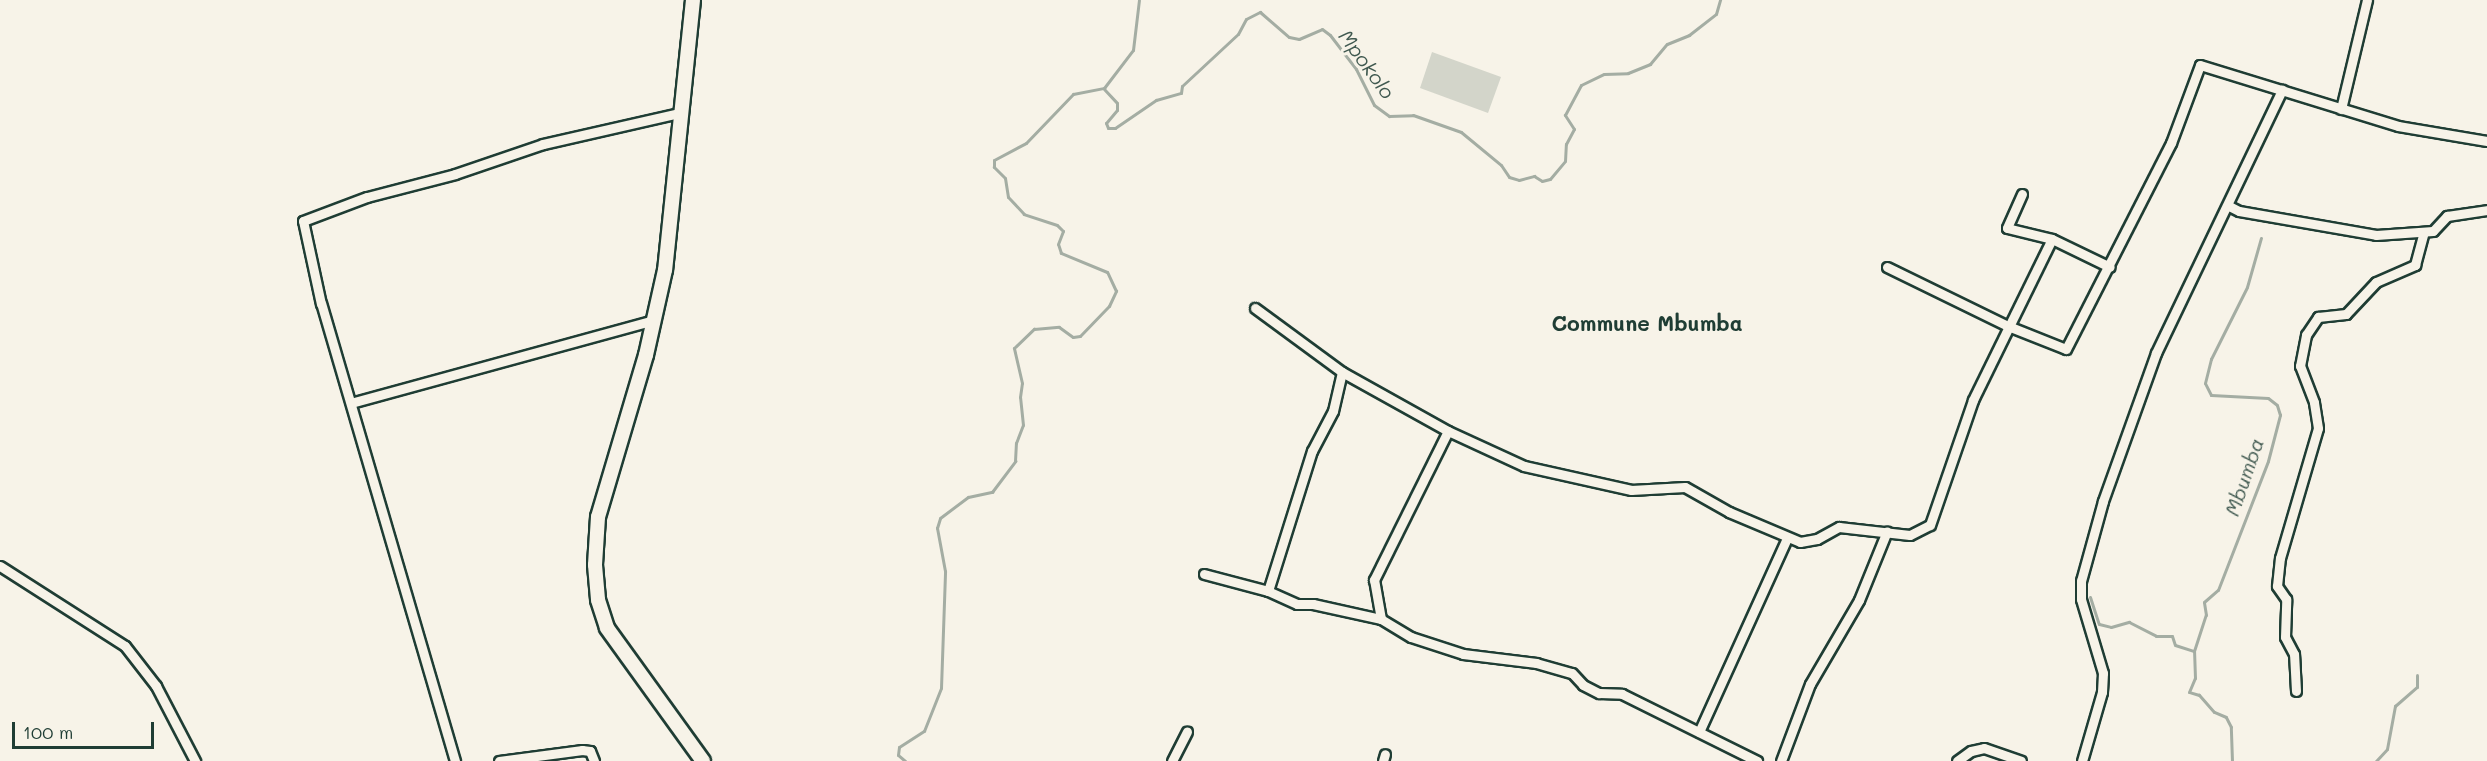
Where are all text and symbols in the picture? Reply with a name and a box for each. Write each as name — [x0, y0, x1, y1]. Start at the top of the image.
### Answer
water label: Mpokolo — [1334, 25, 1400, 103]
district label: Commune Mbumba — [1551, 310, 1743, 336]
water label: Mbumba — [2220, 435, 2268, 519]
scale bar — [15, 710, 158, 748]
text: 100 m — [23, 720, 73, 744]

